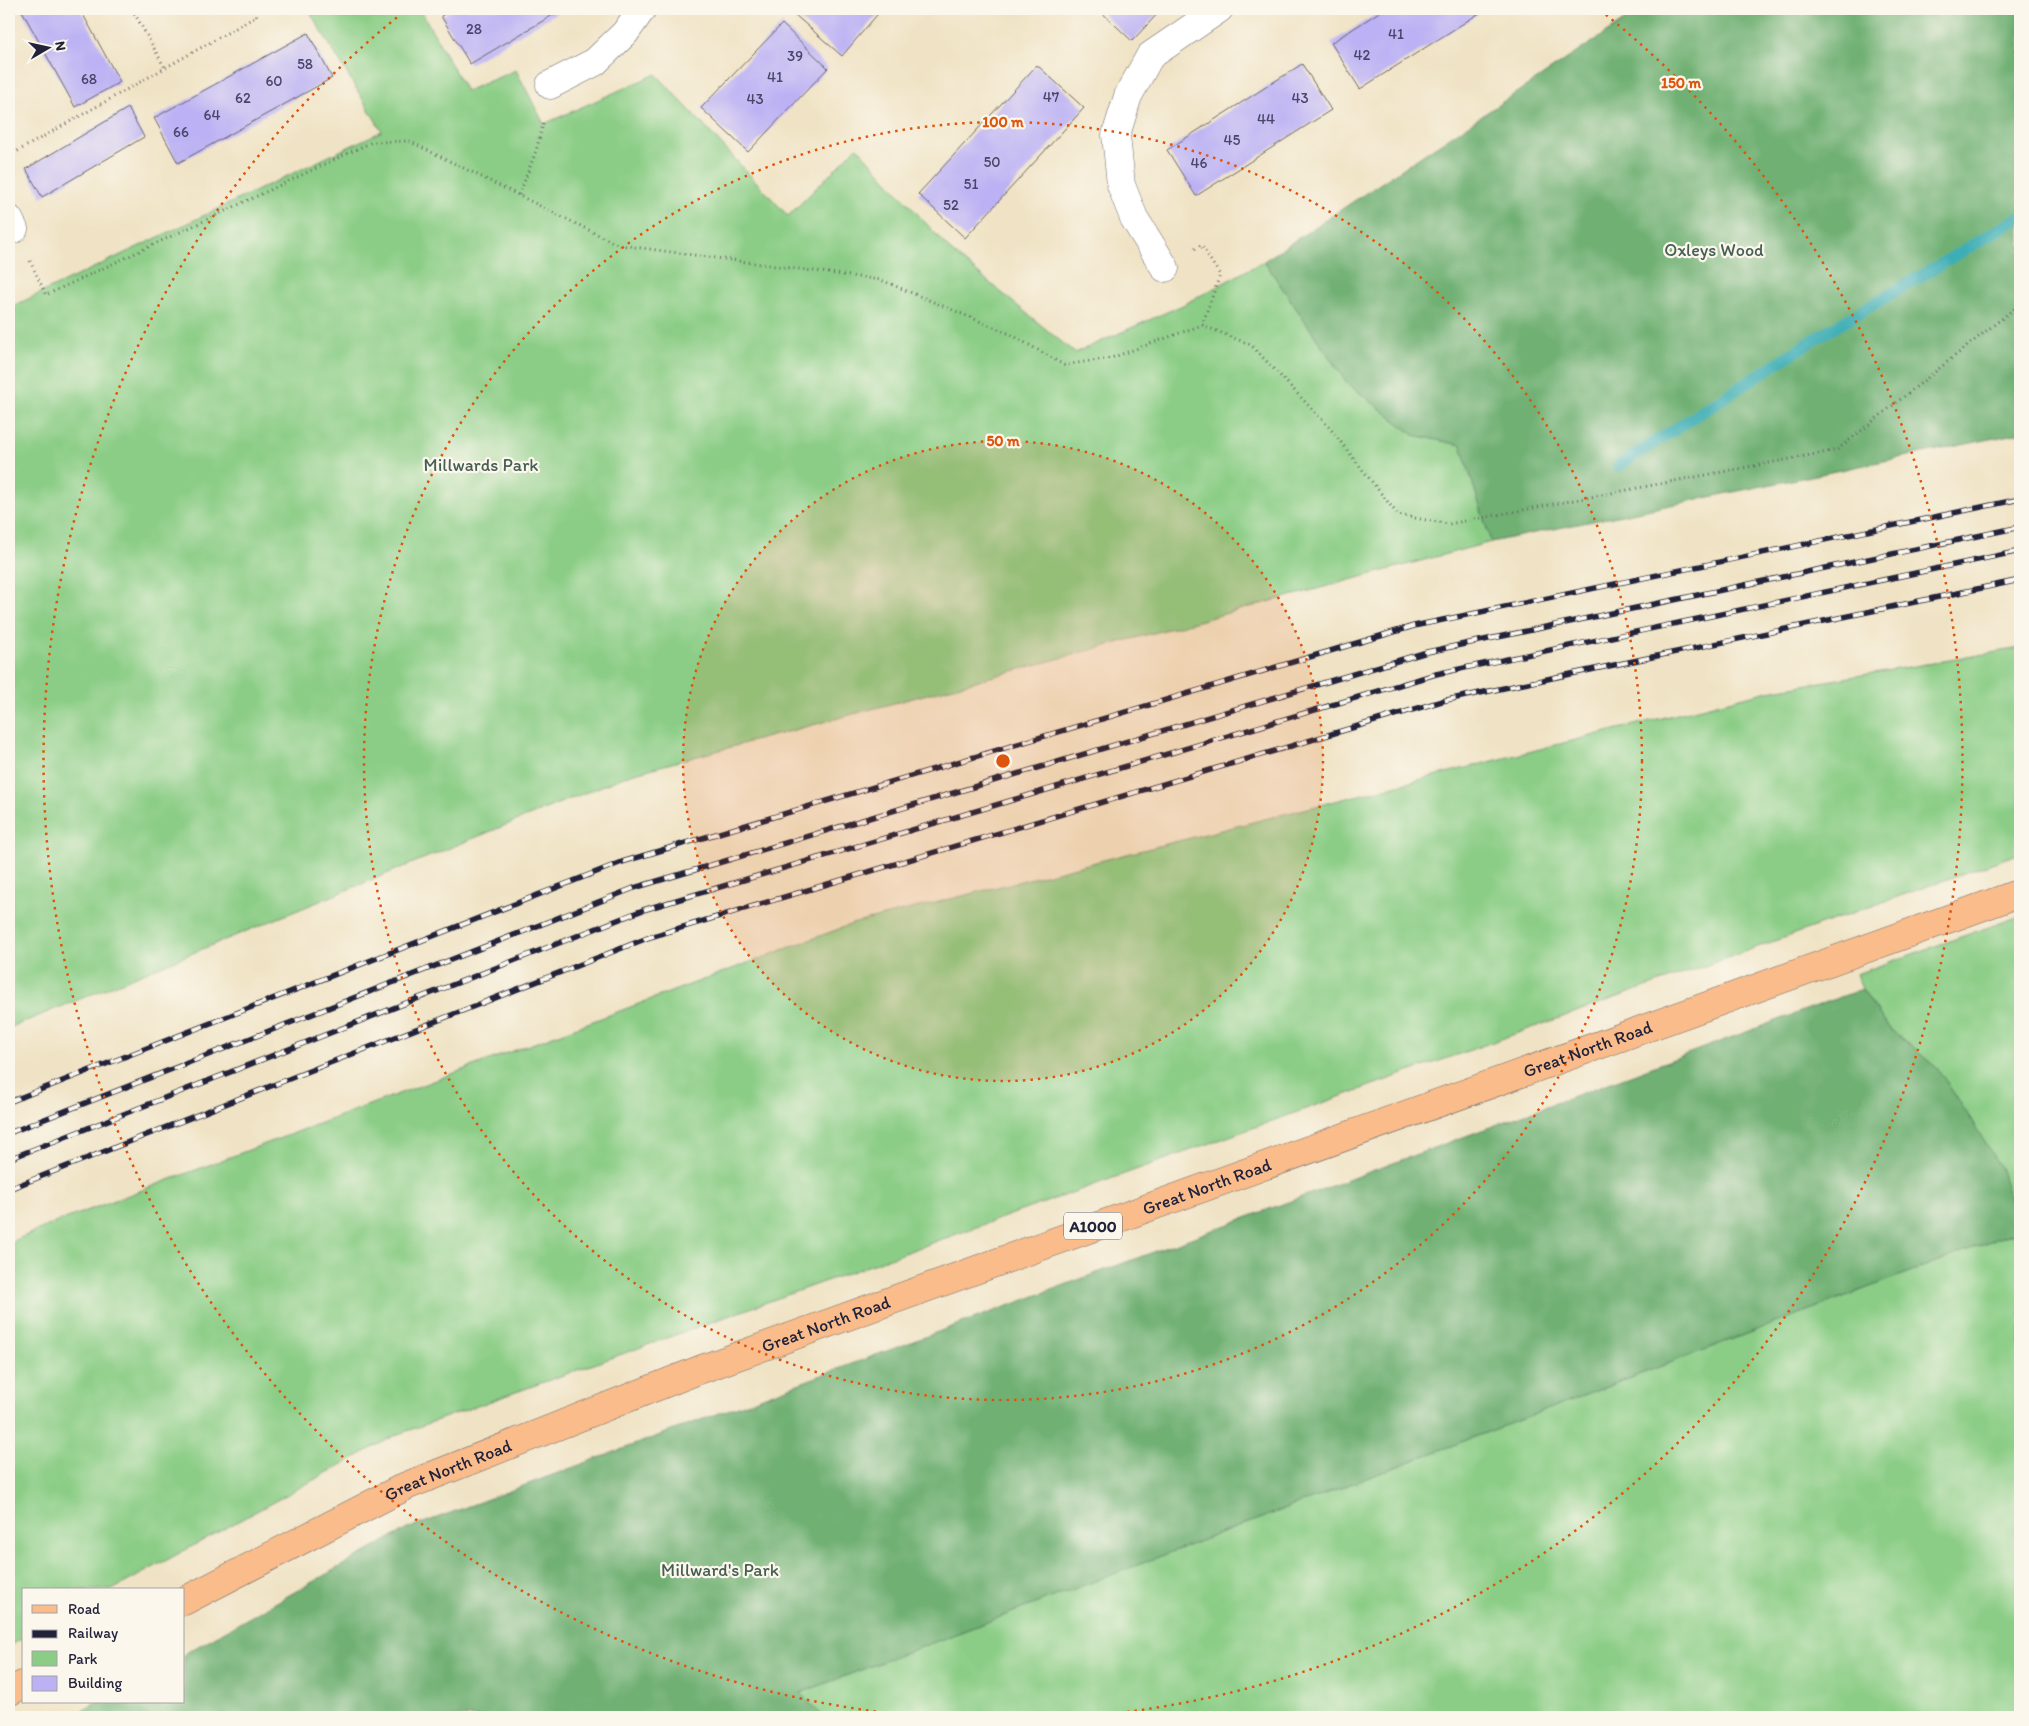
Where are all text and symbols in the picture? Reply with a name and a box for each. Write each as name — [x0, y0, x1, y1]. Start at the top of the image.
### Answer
house number: 28 — [466, 20, 482, 38]
north arrow — [22, 22, 72, 72]
house number: 41 — [1388, 25, 1404, 43]
text: N — [51, 40, 69, 52]
house number: 42 — [1354, 46, 1371, 64]
house number: 39 — [787, 47, 803, 65]
house number: 58 — [297, 55, 313, 73]
house number: 41 — [767, 68, 783, 86]
house number: 68 — [81, 70, 97, 88]
house number: 60 — [265, 72, 283, 90]
text: 150 m — [1661, 74, 1701, 92]
house number: 47 — [1043, 88, 1060, 106]
house number: 62 — [235, 89, 251, 107]
house number: 43 — [1291, 89, 1309, 107]
house number: 43 — [746, 90, 764, 108]
house number: 64 — [204, 106, 220, 124]
house number: 44 — [1257, 110, 1275, 128]
text: 100 m — [982, 113, 1024, 131]
house number: 66 — [173, 123, 189, 141]
house number: 45 — [1224, 131, 1241, 149]
house number: 50 — [983, 153, 1001, 171]
house number: 46 — [1191, 154, 1208, 172]
house number: 51 — [964, 175, 978, 193]
house number: 52 — [943, 196, 959, 214]
park label: Oxleys Wood — [1664, 239, 1764, 261]
text: 50 m — [986, 432, 1020, 450]
park label: Millwards Park — [424, 454, 538, 476]
centre of rings — [994, 752, 1012, 770]
street label: Great North Road — [1520, 1016, 1655, 1082]
street label: Great North Road — [1139, 1153, 1274, 1220]
road number: A1000 — [1064, 1212, 1122, 1240]
street label: Great North Road — [758, 1291, 893, 1358]
street label: Great North Road — [381, 1434, 515, 1506]
park label: Millward's Park — [661, 1559, 779, 1581]
legend — [22, 1588, 185, 1704]
text: Road — [68, 1600, 101, 1618]
text: Railway — [68, 1624, 118, 1642]
text: Park — [68, 1650, 98, 1668]
text: Building — [68, 1674, 122, 1692]

